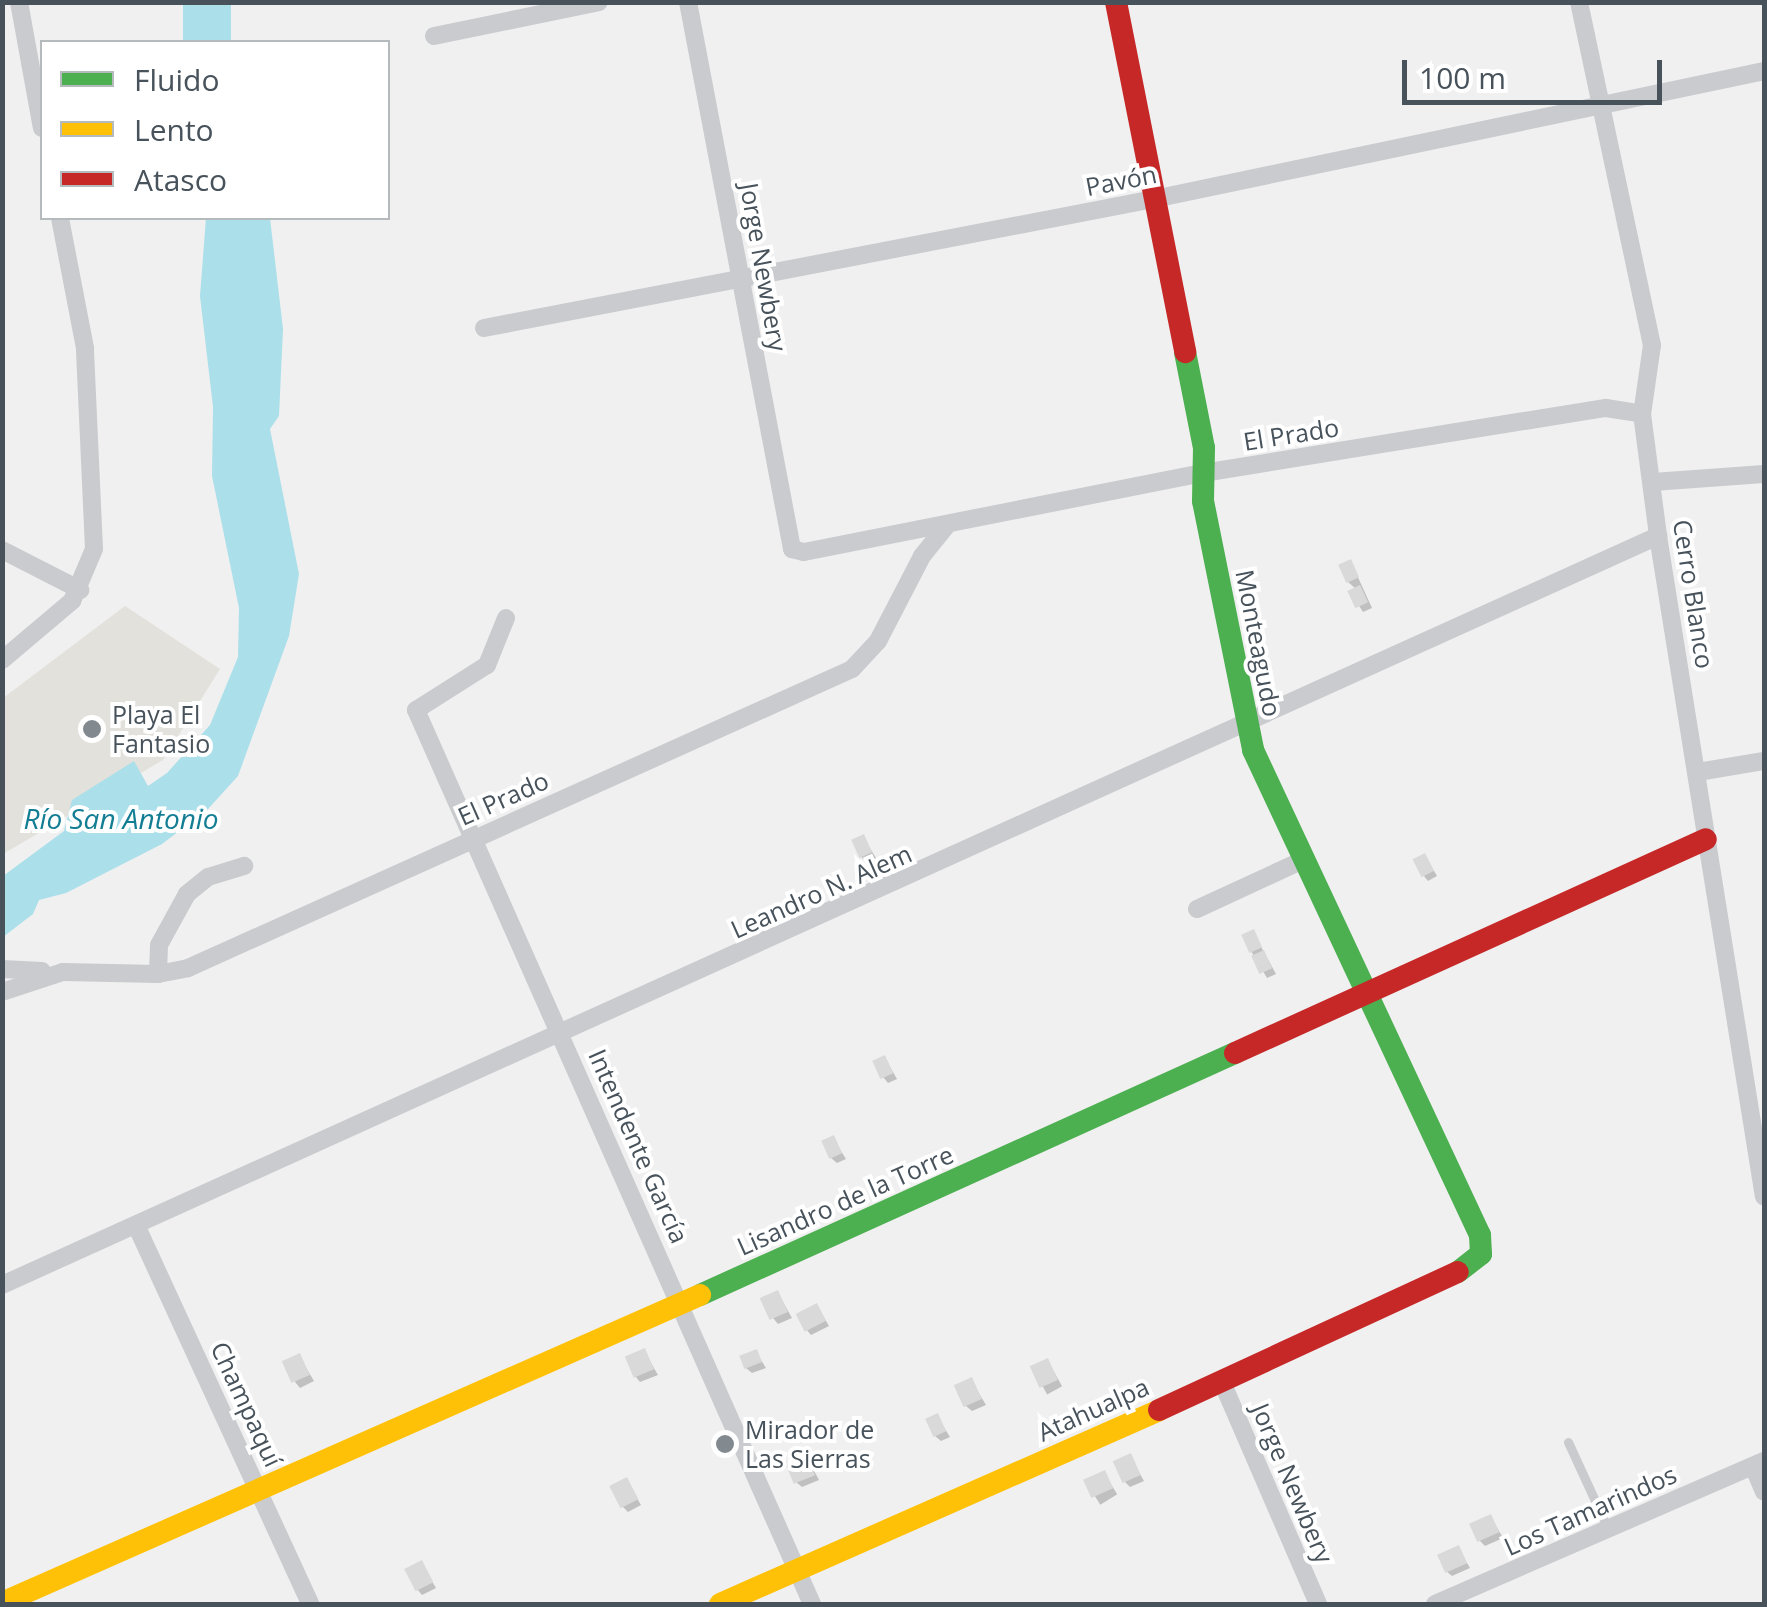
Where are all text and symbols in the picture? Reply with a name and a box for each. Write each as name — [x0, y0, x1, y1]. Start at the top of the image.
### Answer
legend — [40, 40, 390, 220]
scale bar — [1407, 40, 1667, 102]
text: 100 m — [1419, 57, 1506, 98]
text: Fluido — [134, 59, 219, 100]
text: Lento — [134, 109, 214, 150]
street label: Pavón — [1083, 158, 1159, 202]
text: Atasco — [134, 159, 227, 200]
street label: Jorge Newbery — [734, 180, 794, 354]
street label: El Prado — [1241, 412, 1341, 456]
street label: Cerro Blanco — [1667, 517, 1721, 671]
street label: Monteagudo — [1230, 567, 1288, 719]
place label: Playa El Fantasio — [112, 700, 210, 759]
marker: Playa El Fantasio — [81, 718, 103, 740]
street label: El Prado — [453, 765, 553, 831]
water label: Río San Antonio — [23, 801, 219, 835]
street label: Leandro N. Alem — [726, 838, 916, 944]
street label: Intendente García — [583, 1044, 695, 1248]
street label: Lisandro de la Torre — [732, 1139, 958, 1261]
street label: Champaquí — [205, 1337, 289, 1471]
street label: Atahualpa — [1033, 1371, 1153, 1447]
street label: Jorge Newbery — [1246, 1399, 1340, 1567]
place label: Mirador de Las Sierras — [745, 1415, 874, 1474]
marker: Mirador de Las Sierras — [714, 1433, 736, 1455]
street label: Los Tamarindos — [1499, 1459, 1681, 1561]

